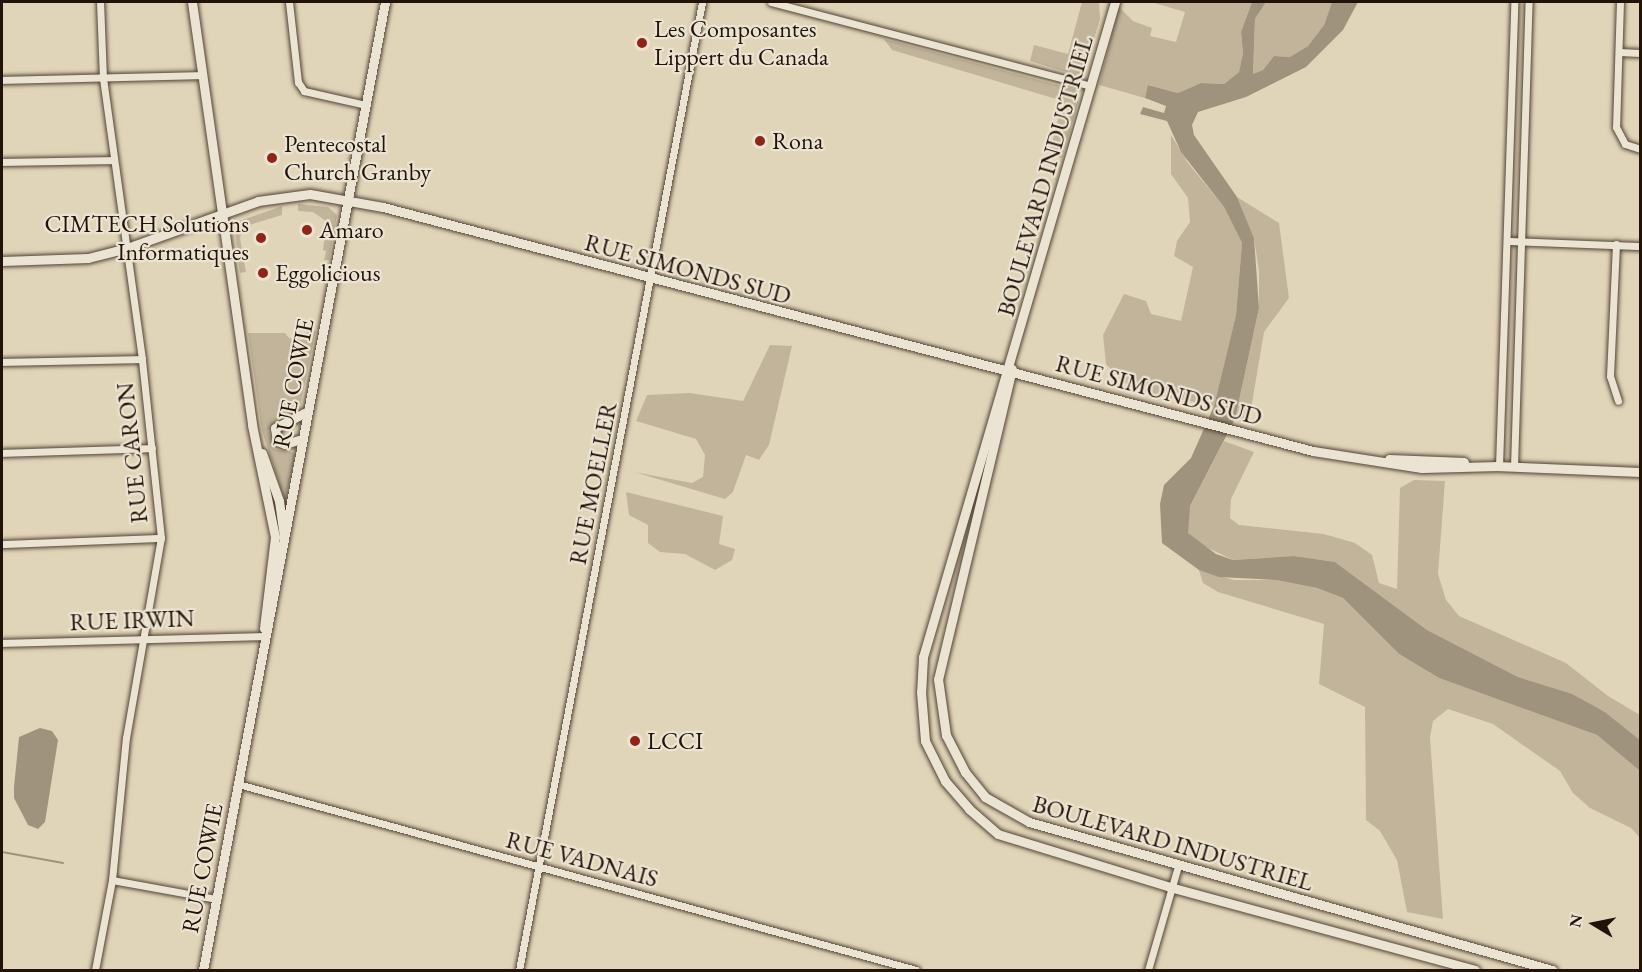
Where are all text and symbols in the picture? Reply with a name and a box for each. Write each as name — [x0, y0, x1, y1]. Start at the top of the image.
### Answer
place label: Les Composantes Lippert du Canada — [654, 15, 829, 71]
street label: BOULEVARD INDUSTRIEL — [991, 32, 1099, 320]
marker: Les Composantes Lippert du Canada — [635, 36, 649, 50]
place label: Rona — [772, 127, 823, 155]
place label: Pentecostal Church Granby — [284, 130, 431, 186]
marker: Rona — [753, 134, 767, 148]
marker: Pentecostal Church Granby — [265, 151, 279, 165]
place label: CIMTECH Solutions Informatiques — [44, 210, 249, 266]
place label: Amaro — [319, 216, 384, 244]
marker: Amaro — [300, 223, 314, 237]
street label: RUE SIMONDS SUD — [582, 228, 794, 310]
marker: CIMTECH Solutions Informatiques — [254, 231, 268, 245]
place label: Eggolicious — [275, 259, 381, 287]
marker: Eggolicious — [256, 266, 270, 280]
street label: RUE COWIE — [266, 316, 320, 450]
street label: RUE SIMONDS SUD — [1053, 349, 1265, 431]
street label: RUE CARON — [110, 381, 154, 525]
street label: RUE MOELLER — [563, 399, 623, 567]
street label: RUE IRWIN — [69, 603, 195, 637]
place label: LCCI — [647, 727, 703, 755]
marker: LCCI — [628, 734, 642, 748]
street label: BOULEVARD INDUSTRIEL — [1029, 789, 1317, 897]
street label: RUE COWIE — [175, 801, 229, 935]
street label: RUE VADNAIS — [503, 825, 661, 893]
north arrow — [1564, 894, 1624, 954]
text: N — [1564, 913, 1587, 929]

